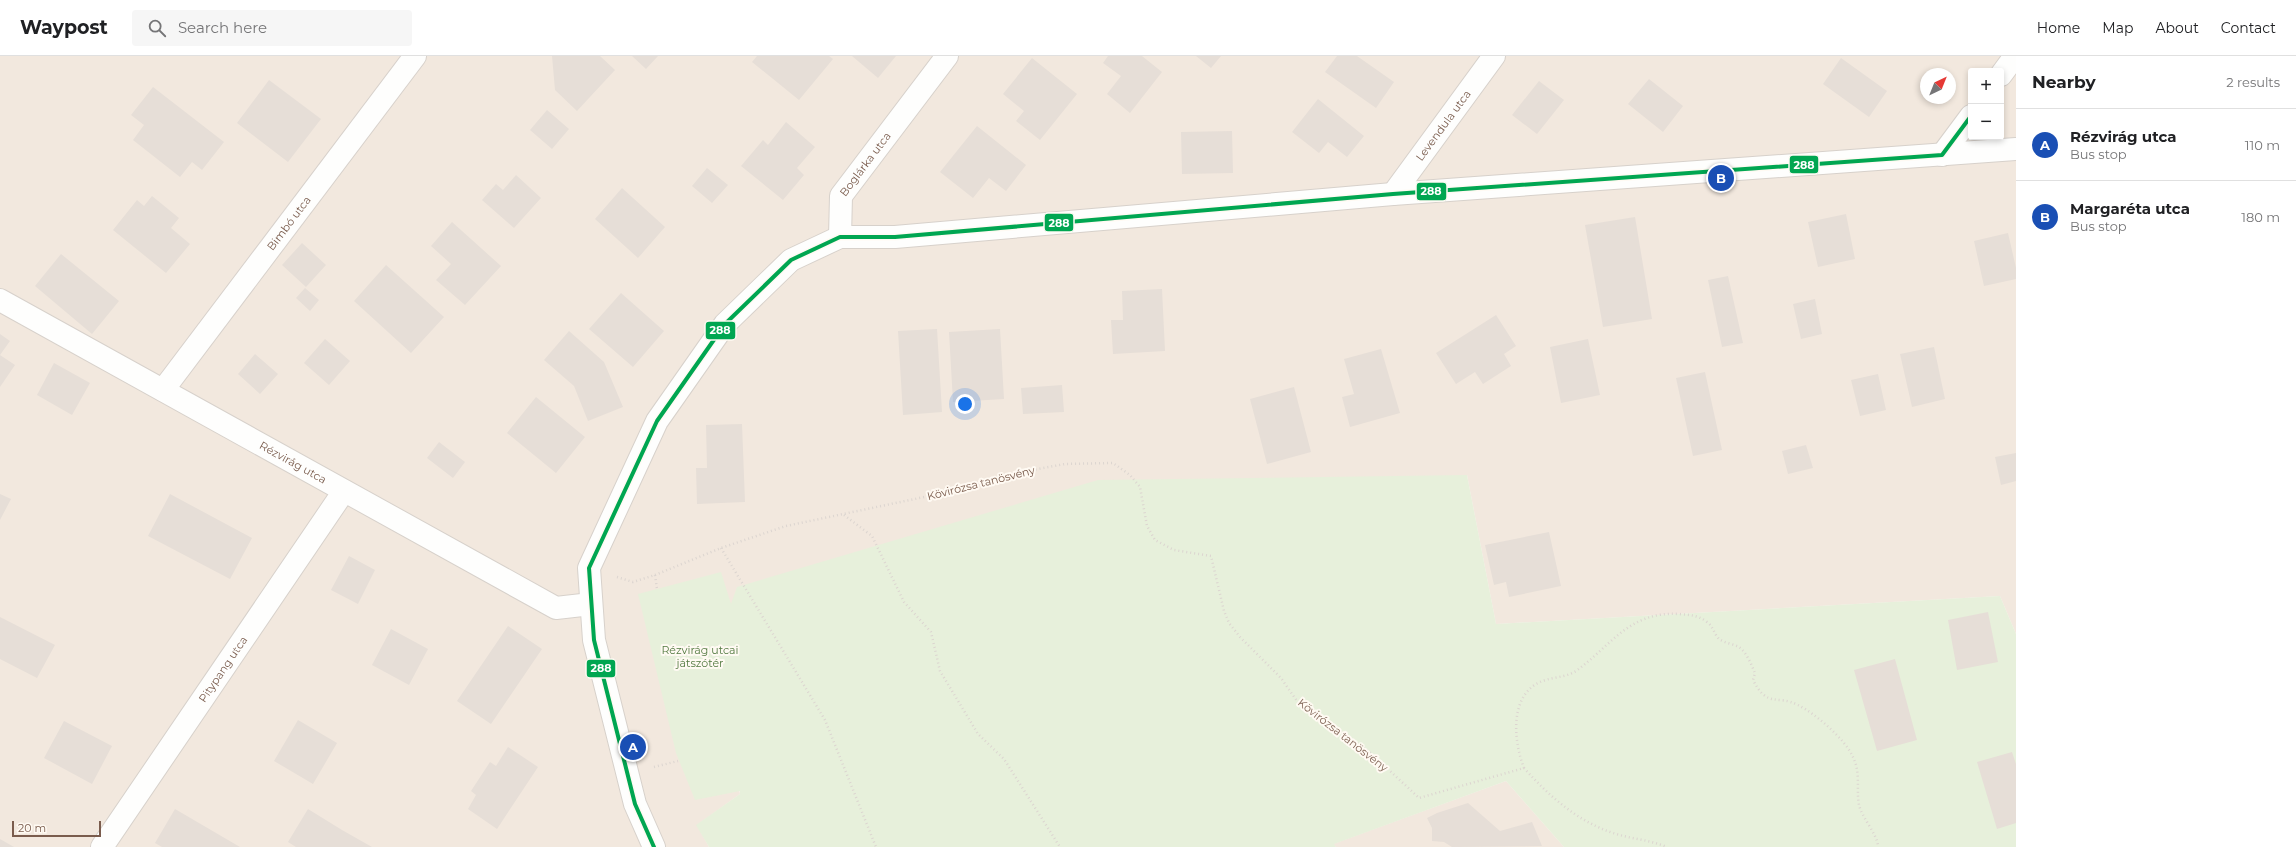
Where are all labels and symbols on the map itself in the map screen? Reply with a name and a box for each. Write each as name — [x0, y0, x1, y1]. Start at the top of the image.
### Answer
north arrow — [1920, 68, 1956, 104]
street label: Levendula utca — [1413, 87, 1474, 164]
street label: Boglárka utca — [836, 129, 894, 199]
line badge: 288 — [1789, 155, 1819, 174]
text: 288 — [1793, 158, 1815, 172]
pin: B — [1708, 163, 1734, 193]
line badge: 288 — [1416, 182, 1447, 201]
text: 288 — [1420, 184, 1442, 198]
street label: Bimbó utca — [264, 193, 314, 253]
line badge: 288 — [1044, 213, 1074, 232]
text: 288 — [1048, 216, 1070, 230]
line badge: 288 — [705, 321, 736, 340]
text: 288 — [709, 323, 731, 337]
your location — [955, 394, 975, 414]
street label: Rézvirág utca — [257, 438, 329, 486]
street label: Kövirózsa tanösvény — [926, 463, 1036, 503]
street label: Pitypang utca — [195, 633, 250, 705]
park label: Rézvirág utcai játszótér — [661, 643, 739, 670]
line badge: 288 — [586, 659, 616, 678]
text: 288 — [590, 661, 612, 675]
street label: Kövirózsa tanösvény — [1295, 695, 1391, 775]
pin: A — [620, 732, 646, 762]
scale bar — [12, 819, 101, 838]

